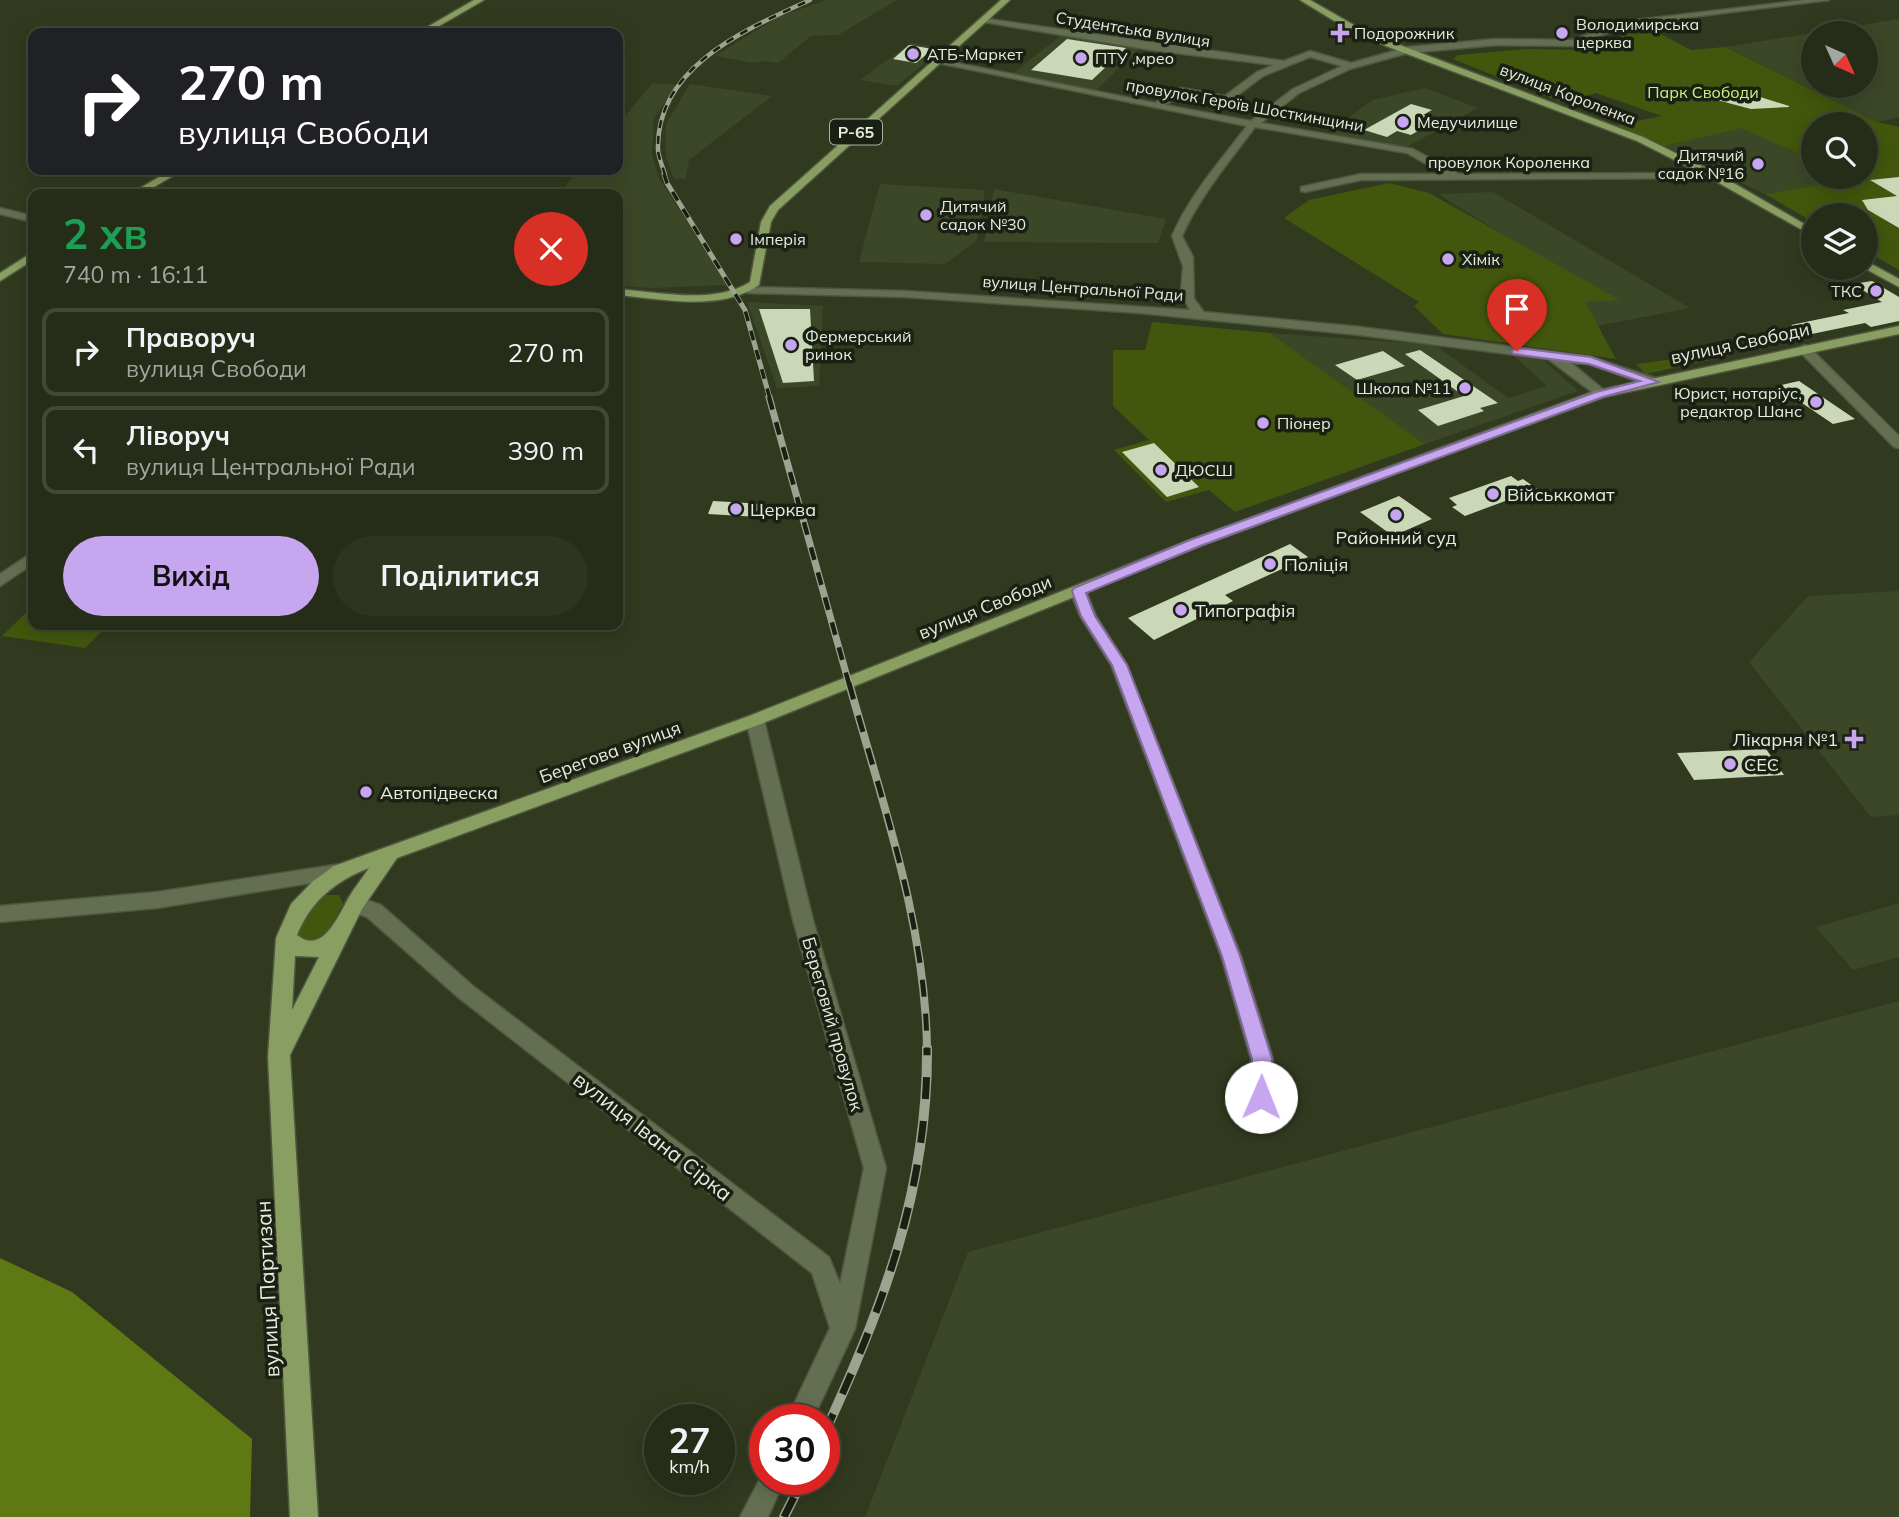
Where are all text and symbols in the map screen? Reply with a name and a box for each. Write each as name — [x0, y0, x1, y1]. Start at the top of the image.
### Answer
street label: Студентська вулиця — [1054, 7, 1212, 51]
place label: Володимирська церква — [1576, 14, 1699, 52]
north arrow — [1801, 21, 1878, 98]
map controls — [1801, 21, 1878, 280]
place label: Подорожник — [1354, 23, 1455, 43]
marker: Подорожник — [1332, 25, 1348, 41]
marker: Володимирська церква — [1554, 25, 1570, 41]
place label: АТБ-Маркет — [927, 44, 1024, 64]
marker: АТБ-Маркет — [905, 46, 921, 62]
place label: ПТУ ,мрео — [1095, 48, 1174, 68]
marker: ПТУ ,мрео — [1073, 50, 1089, 66]
text: 270 m — [178, 51, 324, 112]
icon: right — [63, 56, 154, 147]
street label: вулиця Короленка — [1497, 59, 1639, 129]
street label: провулок Героїв Шосткинщини — [1125, 74, 1365, 136]
park label: Парк Свободи — [1647, 82, 1759, 102]
text: вулиця Свободи — [178, 112, 430, 152]
place label: Медучилище — [1417, 112, 1518, 132]
button: search — [1801, 112, 1878, 189]
marker: Медучилище — [1395, 114, 1411, 130]
road number: Р-65 — [830, 120, 882, 144]
place label: Дитячий садок №16 — [1658, 145, 1744, 183]
street label: провулок Короленка — [1428, 152, 1590, 172]
marker: Дитячий садок №16 — [1750, 156, 1766, 172]
place label: Дитячий садок №30 — [940, 196, 1026, 234]
button: layers — [1801, 203, 1878, 280]
text: 2 хв — [63, 207, 148, 260]
marker: Дитячий садок №30 — [918, 207, 934, 223]
button: close — [514, 212, 588, 286]
place label: Імперія — [750, 229, 806, 249]
marker: Імперія — [728, 231, 744, 247]
place label: Хімік — [1462, 249, 1500, 269]
marker: Хімік — [1440, 251, 1456, 267]
text: 740 m · 16:11 — [63, 260, 208, 289]
street label: вулиця Центральної Ради — [982, 271, 1184, 305]
pin — [1487, 279, 1547, 351]
place label: ТКС — [1831, 281, 1862, 301]
marker: ТКС — [1868, 283, 1884, 299]
icon: arrive — [1498, 290, 1536, 328]
street label: вулиця Свободи — [1668, 317, 1812, 369]
text: Праворуч — [126, 321, 256, 354]
place label: Фермерський ринок — [805, 326, 911, 364]
icon: right — [67, 333, 105, 371]
text: 270 m — [508, 336, 584, 369]
marker: Фермерський ринок — [783, 337, 799, 353]
text: вулиця Свободи — [126, 354, 307, 383]
place label: Школа №11 — [1356, 378, 1451, 398]
marker: Школа №11 — [1457, 380, 1473, 396]
place label: Юрист, нотаріус, редактор Шанс — [1674, 383, 1802, 421]
marker: Юрист, нотаріус, редактор Шанс — [1808, 394, 1824, 410]
place label: Піонер — [1277, 413, 1331, 433]
marker: Піонер — [1255, 415, 1271, 431]
text: Ліворуч — [126, 419, 230, 452]
icon: left — [67, 431, 105, 469]
text: 390 m — [508, 434, 584, 467]
text: вулиця Центральної Ради — [126, 452, 415, 481]
place label: ДЮСШ — [1175, 460, 1233, 480]
marker: ДЮСШ — [1153, 462, 1169, 478]
place label: Військкомат — [1507, 483, 1615, 506]
marker: Військкомат — [1485, 486, 1501, 502]
place label: Церква — [750, 498, 816, 521]
marker: Церква — [728, 501, 744, 517]
marker: Районний суд — [1388, 507, 1404, 523]
place label: Районний суд — [1336, 526, 1456, 549]
button: Вихід — [63, 536, 319, 616]
button: Поділитися — [333, 536, 588, 616]
place label: Поліція — [1284, 553, 1348, 576]
marker: Поліція — [1262, 556, 1278, 572]
street label: вулиця Свободи — [915, 570, 1055, 644]
place label: Типографія — [1195, 599, 1295, 622]
marker: Типографія — [1173, 602, 1189, 618]
street label: Берегова вулиця — [536, 716, 684, 788]
place label: Лікарня №1 — [1732, 728, 1838, 751]
marker: Лікарня №1 — [1844, 729, 1864, 749]
place label: СЕС — [1744, 753, 1779, 776]
marker: СЕС — [1722, 756, 1738, 772]
place label: Автопідвеска — [380, 781, 498, 804]
marker: Автопідвеска — [358, 784, 374, 800]
street label: Береговий провулок — [797, 934, 869, 1114]
position arrow — [1224, 1060, 1298, 1134]
street label: вулиця Івана Сірка — [568, 1066, 738, 1206]
street label: вулиця Партизан — [249, 1200, 285, 1378]
speed limit sign: 30 — [749, 1404, 840, 1495]
text: 27 — [668, 1418, 711, 1462]
text: km/h — [669, 1455, 710, 1478]

